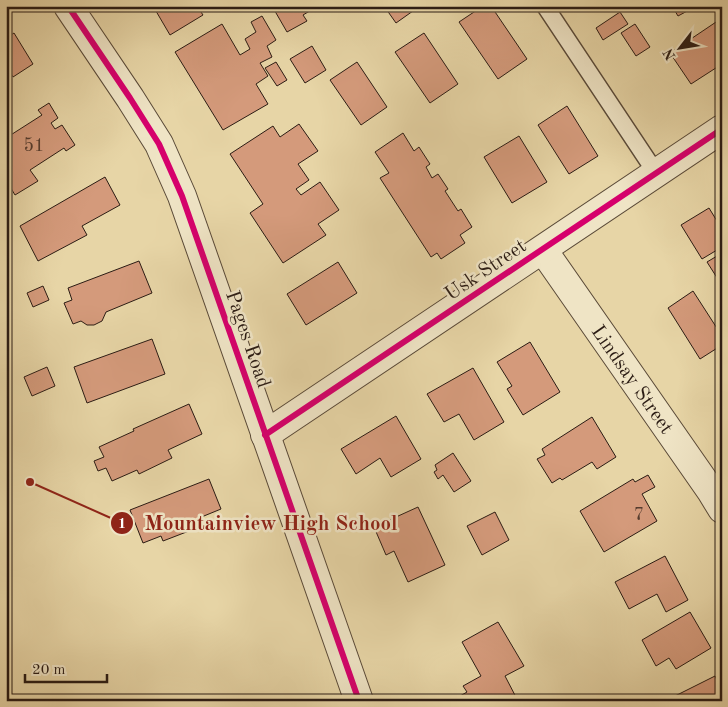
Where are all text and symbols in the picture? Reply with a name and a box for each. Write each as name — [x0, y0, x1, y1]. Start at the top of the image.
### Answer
north arrow — [656, 22, 706, 72]
text: N — [661, 46, 678, 62]
house number: 51 — [24, 137, 44, 155]
street label: Usk Street — [442, 236, 530, 305]
street label: Pages Road — [221, 288, 273, 391]
street label: Lindsay Street — [587, 322, 676, 438]
callout: Mountainview High School — [109, 505, 407, 541]
house number: 7 — [634, 506, 644, 524]
text: Mountainview High School — [144, 514, 398, 535]
text: 1 — [118, 517, 126, 532]
scale bar — [25, 652, 108, 684]
text: 20 m — [32, 663, 66, 678]

